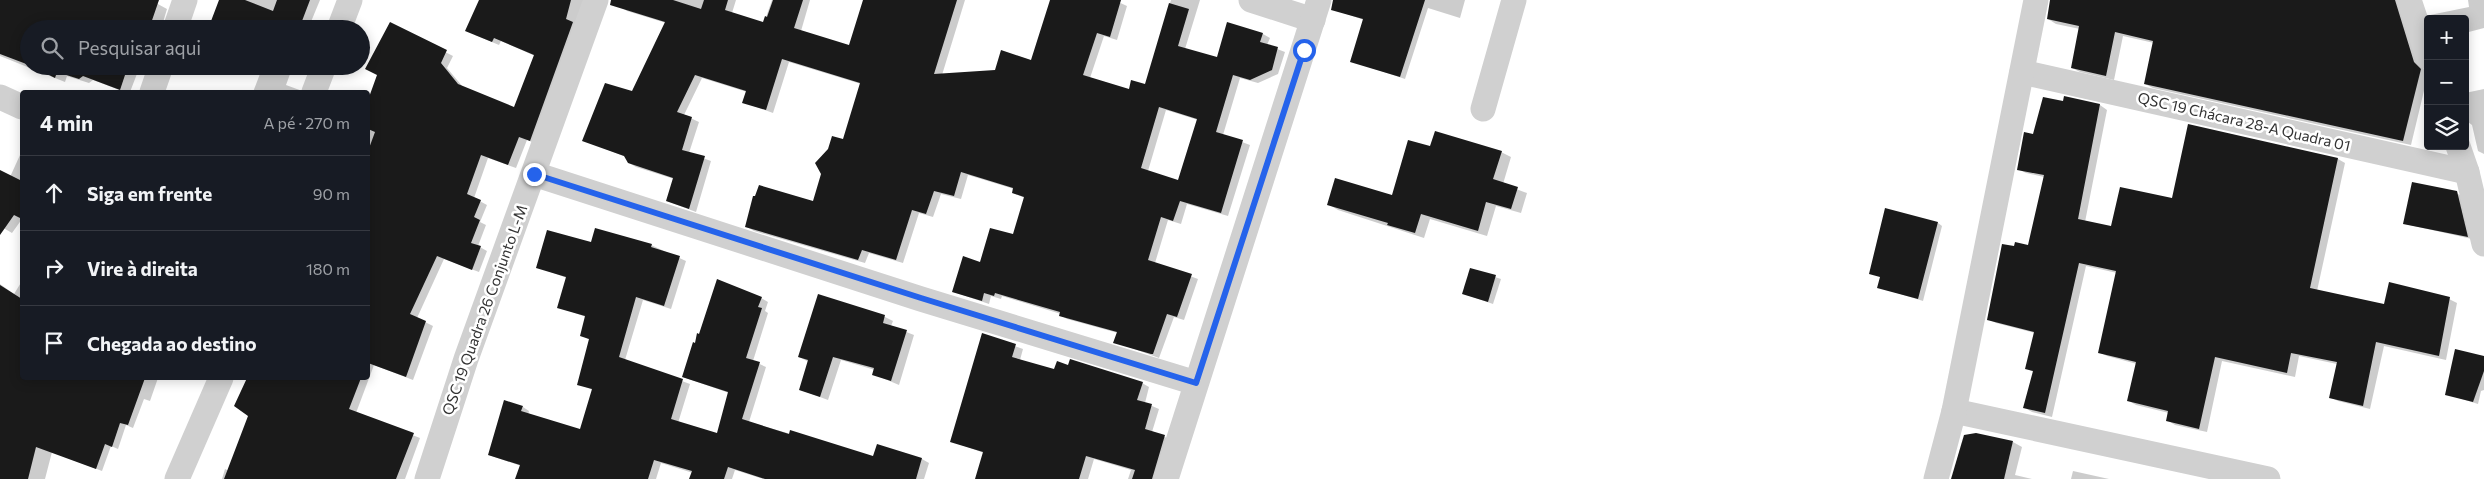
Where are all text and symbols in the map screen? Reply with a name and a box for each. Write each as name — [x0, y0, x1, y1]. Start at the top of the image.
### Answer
map controls — [2424, 15, 2469, 150]
button: + — [2424, 15, 2469, 60]
search box — [20, 20, 370, 75]
icon: search — [38, 34, 66, 62]
text: Pesquisar aqui — [78, 36, 201, 59]
route start — [1293, 39, 1316, 62]
button: − — [2424, 60, 2469, 105]
street label: QSC 19 Chácara 28-A Quadra 01 — [2136, 88, 2352, 154]
button: layers — [2424, 105, 2469, 150]
text: 4 min — [40, 110, 93, 135]
text: A pé · 270 m — [263, 113, 350, 132]
route end — [523, 163, 546, 186]
icon: ahead — [40, 179, 68, 207]
text: Siga em frente — [87, 182, 212, 205]
text: 90 m — [313, 184, 350, 203]
street label: QSC 19 Quadra 26 Conjunto L-M — [438, 202, 531, 417]
icon: right — [40, 254, 68, 282]
text: Vire à direita — [87, 257, 198, 280]
text: 180 m — [306, 259, 350, 278]
icon: arrive — [40, 329, 68, 357]
text: Chegada ao destino — [87, 332, 257, 355]

